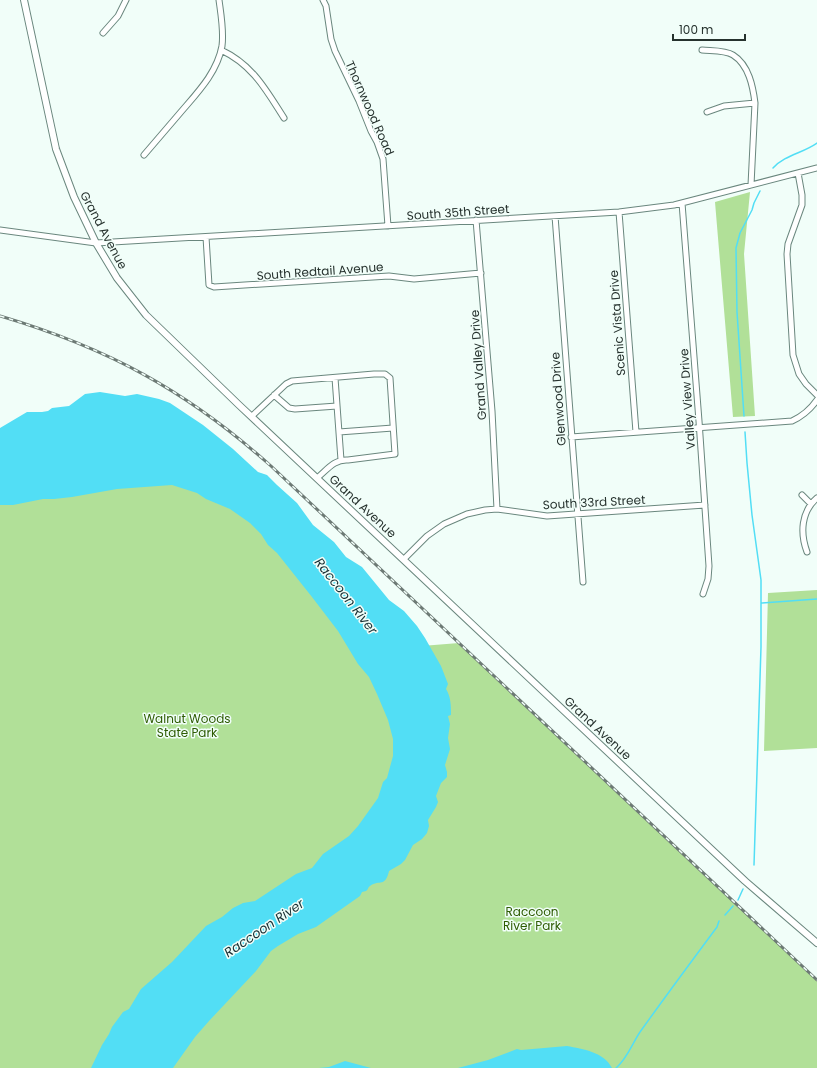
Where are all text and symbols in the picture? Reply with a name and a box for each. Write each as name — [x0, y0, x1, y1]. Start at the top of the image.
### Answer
scale bar — [673, 16, 745, 42]
text: 100 m — [679, 21, 713, 38]
street label: Thornwood Road — [342, 58, 398, 158]
street label: Grand Avenue — [76, 188, 132, 272]
street label: South 35th Street — [406, 200, 510, 224]
street label: South Redtail Avenue — [256, 258, 384, 284]
street label: Scenic Vista Drive — [605, 270, 629, 376]
street label: Grand Valley Drive — [466, 309, 490, 421]
street label: Valley View Drive — [675, 348, 699, 450]
street label: Glenwood Drive — [546, 352, 570, 446]
street label: Grand Avenue — [326, 470, 400, 542]
street label: South 33rd Street — [542, 491, 646, 513]
water label: Raccoon River — [310, 554, 383, 639]
street label: Grand Avenue — [561, 692, 635, 764]
park label: Walnut Woods State Park — [143, 710, 231, 741]
water label: Raccoon River — [220, 894, 309, 962]
park label: Raccoon River Park — [503, 903, 562, 934]

